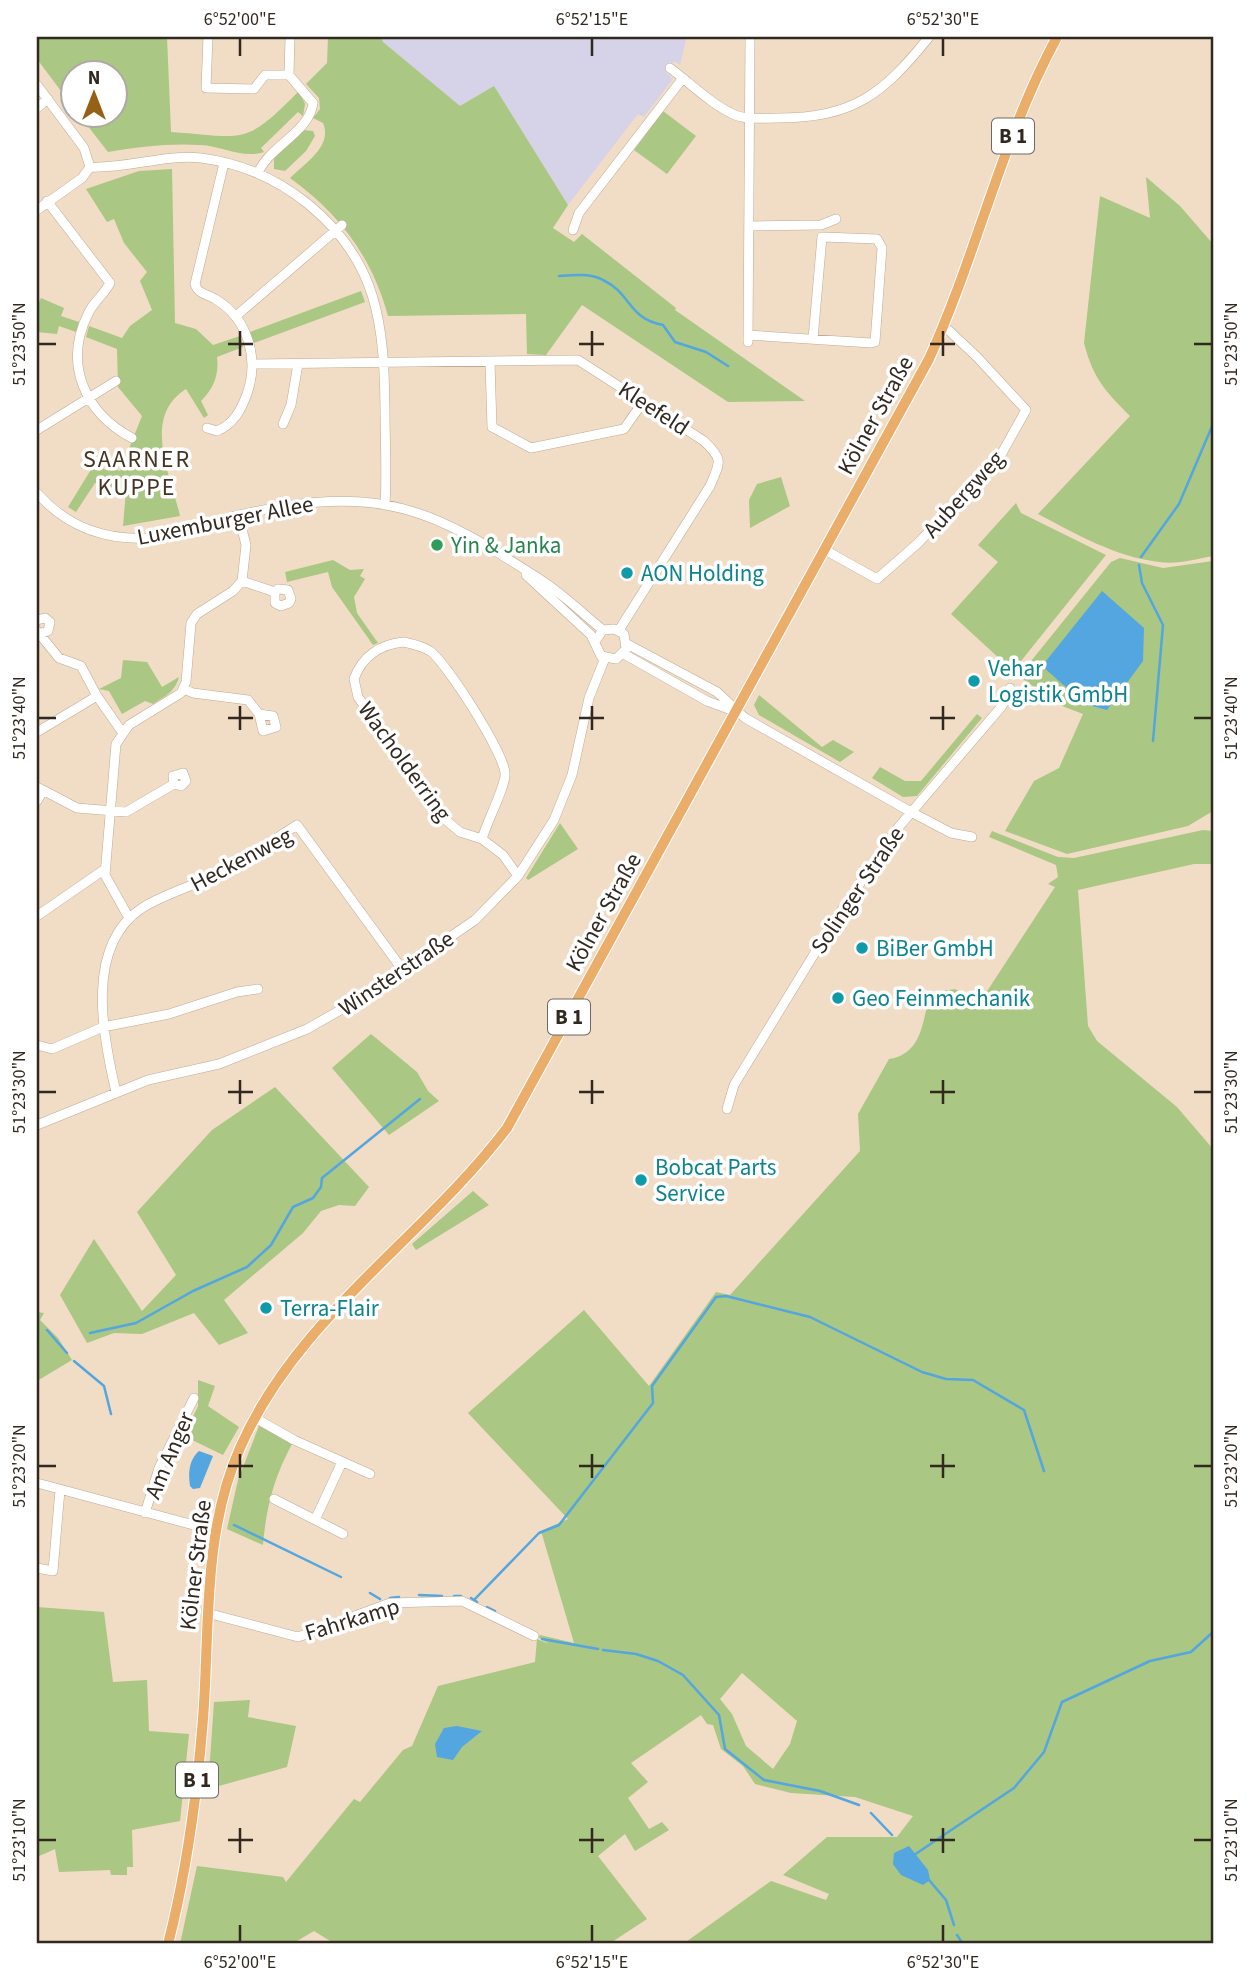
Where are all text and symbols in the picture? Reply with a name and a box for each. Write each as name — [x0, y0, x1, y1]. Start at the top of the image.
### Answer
text: 6°52'00"E — [204, 7, 276, 32]
text: 6°52'15"E — [556, 7, 628, 32]
text: 6°52'30"E — [907, 7, 979, 32]
north arrow — [60, 60, 130, 130]
text: N — [88, 65, 100, 92]
road number: B 1 — [992, 118, 1034, 154]
text: 51°23'50"N — [7, 302, 32, 386]
text: 51°23'50"N — [1219, 302, 1244, 386]
street label: Kölner Straße — [829, 350, 922, 481]
street label: Kleefeld — [612, 373, 696, 444]
district label: SAARNER KUPPE — [83, 442, 191, 505]
street label: Aubergweg — [915, 443, 1012, 545]
street label: Luxemburger Allee — [134, 487, 316, 554]
place label: Yin & Janka — [450, 529, 561, 562]
marker: Yin & Janka — [429, 537, 445, 553]
place label: AON Holding — [641, 557, 764, 590]
marker: AON Holding — [619, 565, 635, 581]
place label: Vehar Logistik GmbH — [988, 652, 1128, 711]
marker: Vehar Logistik GmbH — [966, 673, 982, 689]
text: 51°23'40"N — [7, 676, 32, 760]
text: 51°23'40"N — [1219, 676, 1244, 760]
street label: Wacholderring — [350, 695, 460, 828]
street label: Heckenweg — [184, 819, 298, 900]
street label: Solinger Straße — [803, 820, 912, 961]
street label: Kölner Straße — [557, 847, 650, 978]
street label: Winsterstraße — [332, 923, 461, 1024]
place label: BiBer GmbH — [876, 932, 994, 965]
marker: BiBer GmbH — [854, 940, 870, 956]
place label: Geo Feinmechanik — [852, 982, 1031, 1015]
marker: Geo Feinmechanik — [830, 990, 846, 1006]
road number: B 1 — [548, 1000, 590, 1034]
text: 51°23'30"N — [7, 1050, 32, 1134]
text: 51°23'30"N — [1219, 1050, 1244, 1134]
place label: Bobcat Parts Service — [655, 1151, 776, 1210]
marker: Bobcat Parts Service — [633, 1172, 649, 1188]
place label: Terra-Flair — [280, 1292, 380, 1325]
marker: Terra-Flair — [258, 1300, 274, 1316]
street label: Am Anger — [136, 1406, 203, 1504]
text: 51°23'20"N — [7, 1424, 32, 1508]
text: 51°23'20"N — [1219, 1424, 1244, 1508]
street label: Kölner Straße — [171, 1498, 220, 1632]
street label: Fahrkamp — [301, 1589, 403, 1649]
road number: B 1 — [176, 1762, 218, 1798]
text: 51°23'10"N — [7, 1798, 32, 1882]
text: 51°23'10"N — [1219, 1798, 1244, 1882]
text: 6°52'00"E — [204, 1950, 276, 1975]
text: 6°52'15"E — [556, 1950, 628, 1975]
text: 6°52'30"E — [907, 1950, 979, 1975]

